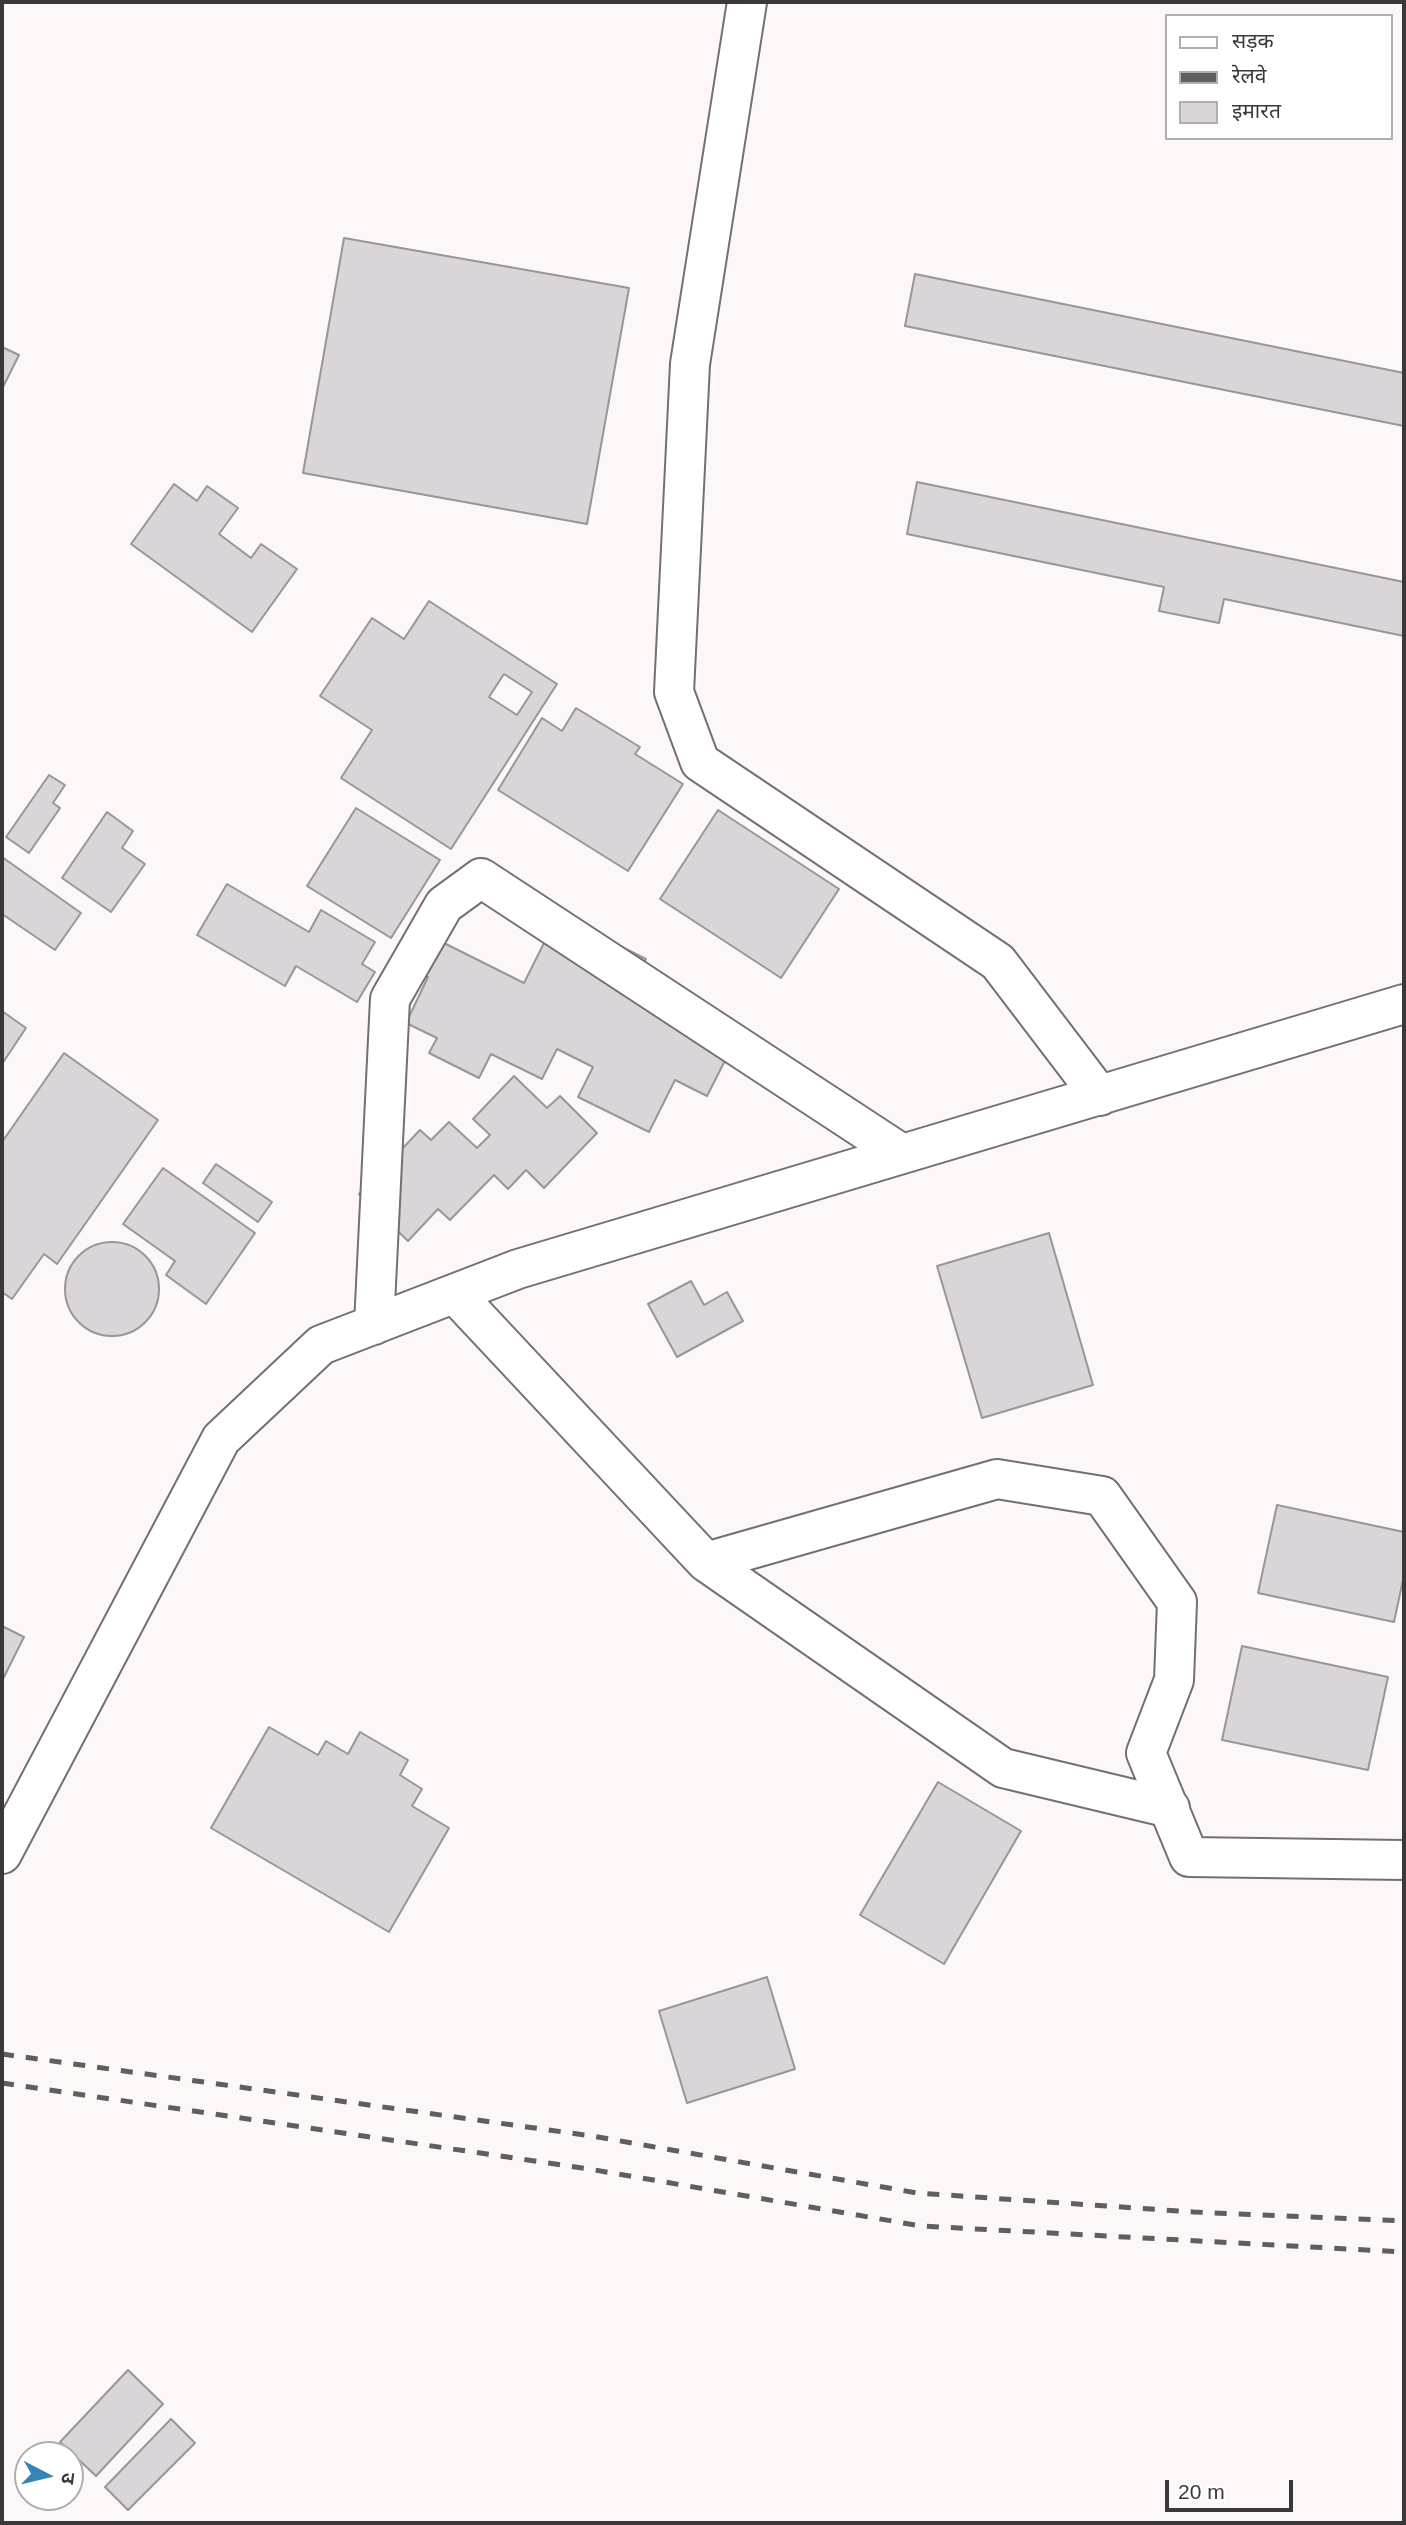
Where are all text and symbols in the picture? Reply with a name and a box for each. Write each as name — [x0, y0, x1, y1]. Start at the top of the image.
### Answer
legend — [1164, 14, 1392, 140]
text: सड़क — [1232, 29, 1274, 52]
text: रेलवे — [1232, 64, 1267, 87]
text: इमारत — [1232, 99, 1281, 122]
north arrow — [14, 2441, 84, 2511]
scale bar — [1168, 2466, 1296, 2510]
text: उ — [57, 2472, 79, 2485]
text: 20 m — [1178, 2480, 1225, 2503]

